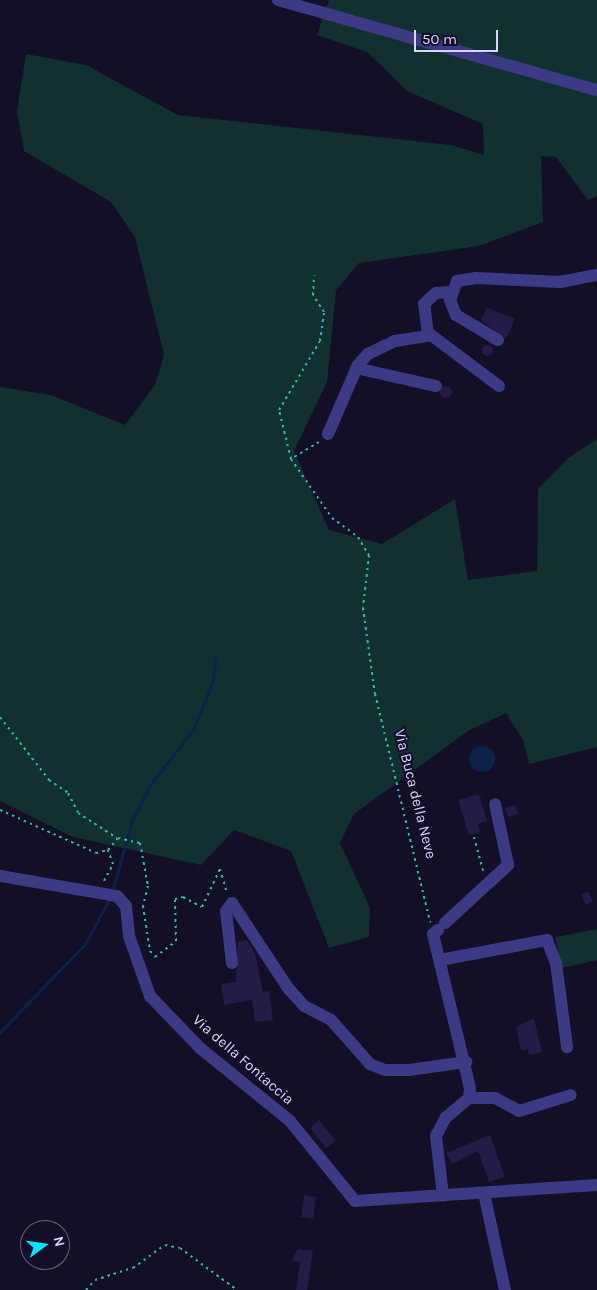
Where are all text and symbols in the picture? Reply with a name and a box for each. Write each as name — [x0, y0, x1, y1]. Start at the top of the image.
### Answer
scale bar — [417, 20, 501, 52]
text: 50 m — [422, 30, 457, 48]
street label: Via Buca della Neve — [390, 727, 440, 861]
street label: Via della Fontaccia — [189, 1011, 297, 1109]
north arrow — [20, 1220, 70, 1270]
text: N — [50, 1235, 69, 1248]

